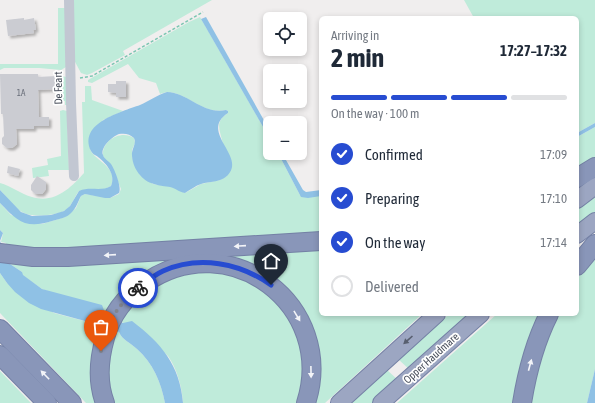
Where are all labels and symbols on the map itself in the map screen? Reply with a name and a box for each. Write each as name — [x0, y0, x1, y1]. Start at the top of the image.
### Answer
street label: De Feart — [52, 71, 64, 105]
house number: 1A — [17, 88, 26, 98]
one-way arrow — [234, 243, 246, 250]
pin — [254, 244, 288, 285]
one-way arrow — [104, 251, 116, 258]
courier — [118, 268, 158, 308]
pin — [84, 310, 118, 351]
one-way arrow — [294, 310, 301, 322]
street label: Opper Haudmare — [401, 330, 461, 386]
one-way arrow — [404, 335, 413, 344]
one-way arrow — [527, 359, 533, 371]
one-way arrow — [308, 366, 314, 379]
one-way arrow — [40, 370, 49, 380]

